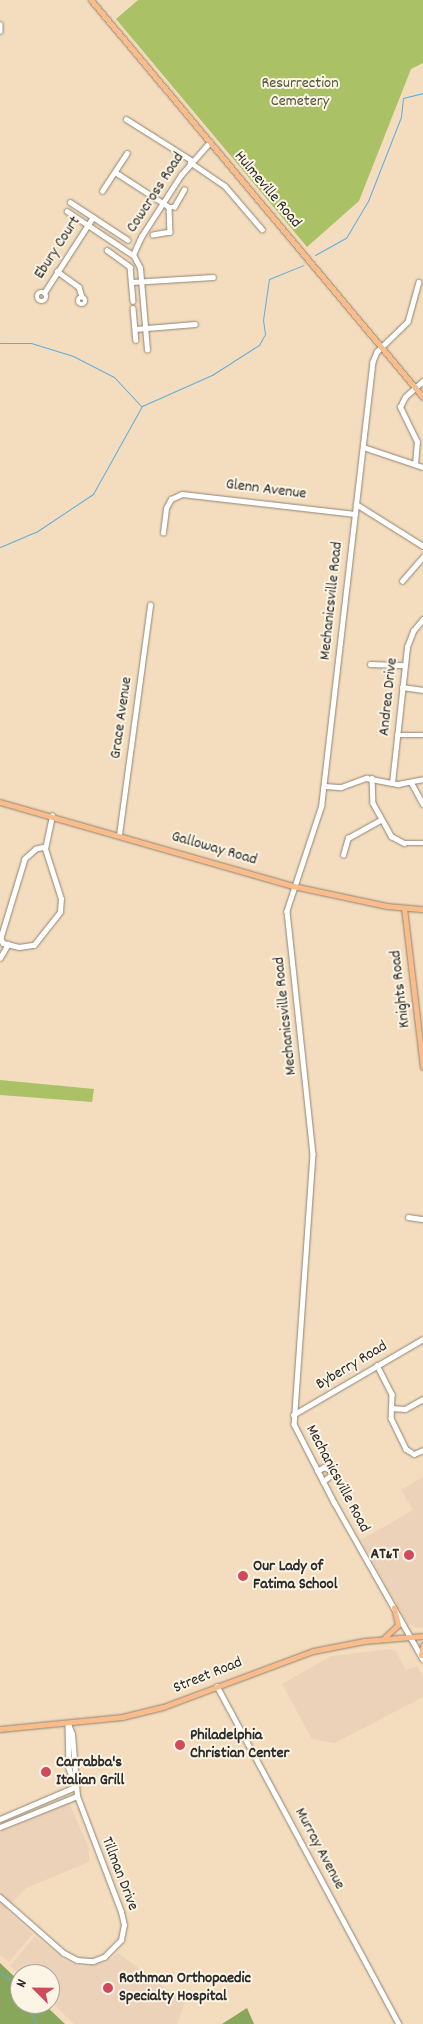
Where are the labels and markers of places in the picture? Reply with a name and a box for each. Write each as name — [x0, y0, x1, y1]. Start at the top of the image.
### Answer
place label: AT&T — [370, 1545, 399, 1565]
marker: AT&T — [403, 1549, 415, 1561]
place label: Our Lady of Fatima School — [253, 1557, 337, 1595]
marker: Our Lady of Fatima School — [237, 1570, 249, 1582]
place label: Philadelphia Christian Center — [190, 1726, 289, 1764]
marker: Philadelphia Christian Center — [174, 1739, 186, 1751]
place label: Carrabba's Italian Grill — [56, 1753, 124, 1791]
marker: Carrabba's Italian Grill — [40, 1766, 52, 1778]
place label: Rothman Orthopaedic Specialty Hospital — [119, 1969, 251, 2007]
marker: Rothman Orthopaedic Specialty Hospital — [101, 1981, 115, 1995]

